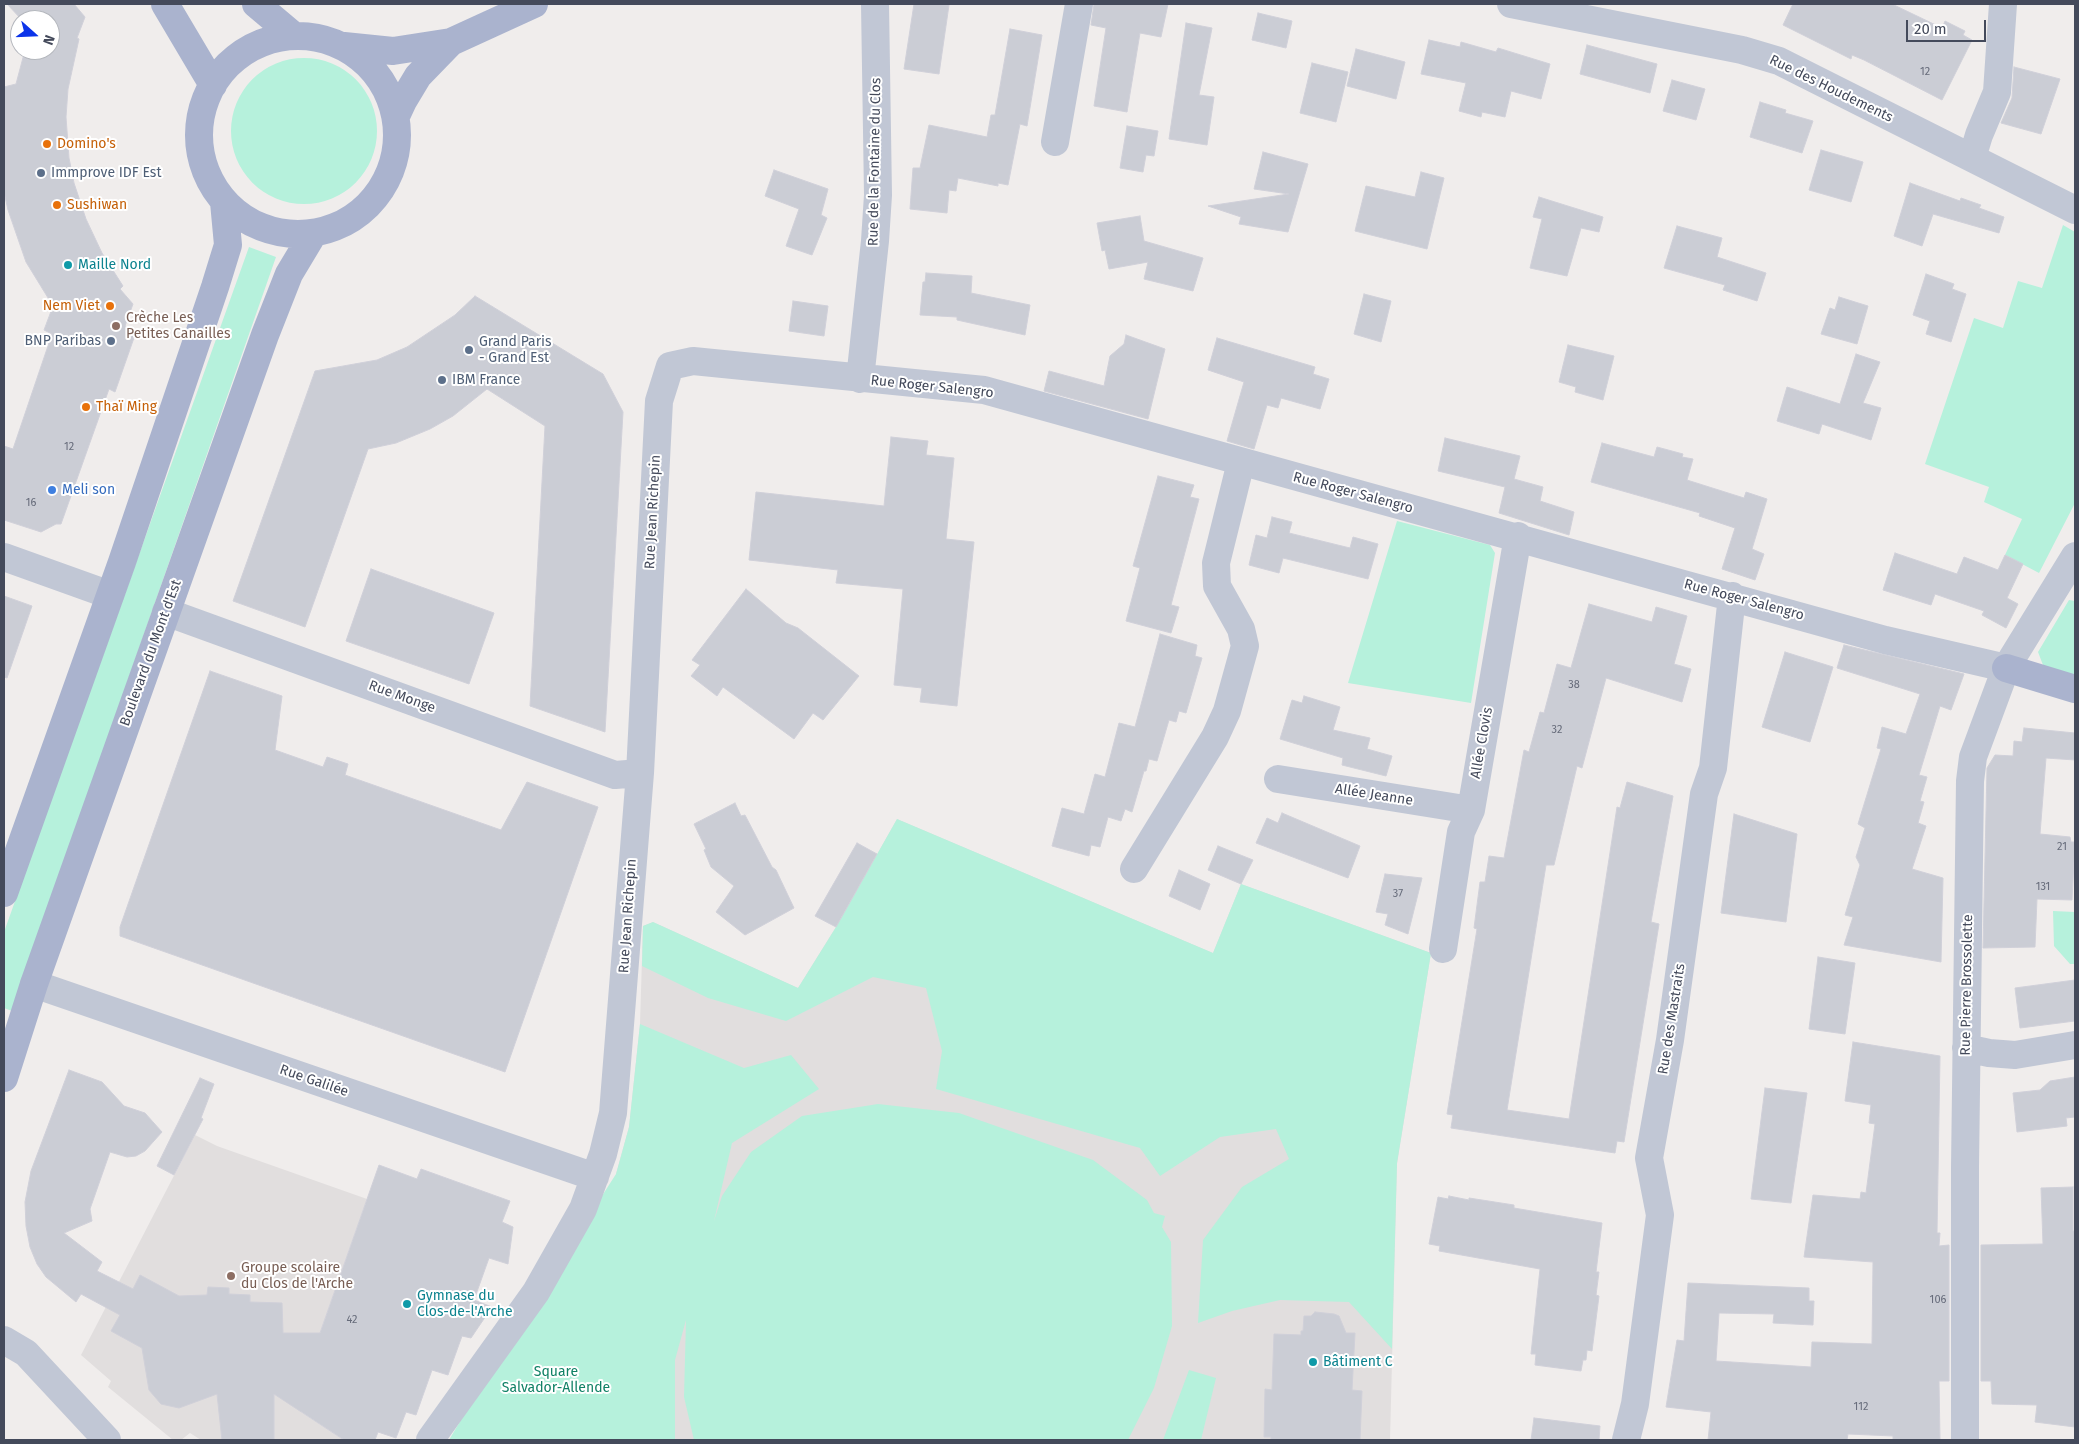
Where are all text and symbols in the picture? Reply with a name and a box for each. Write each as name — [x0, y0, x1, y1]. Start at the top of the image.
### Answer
north arrow — [10, 10, 60, 60]
scale bar — [1909, 10, 1989, 42]
text: 20 m — [1914, 20, 1947, 38]
text: N — [39, 33, 58, 47]
street label: Rue des Houdements — [1766, 52, 1896, 126]
house number: 12 — [1920, 65, 1930, 79]
street label: Rue de la Fontaine du Clos — [865, 78, 885, 246]
place label: Domino's — [57, 136, 116, 152]
marker: Domino's — [41, 138, 53, 150]
place label: Immprove IDF Est — [51, 165, 161, 181]
marker: Immprove IDF Est — [35, 167, 47, 179]
place label: Sushiwan — [67, 197, 127, 213]
marker: Sushiwan — [51, 199, 63, 211]
place label: Maille Nord — [78, 257, 151, 273]
marker: Maille Nord — [62, 259, 74, 271]
place label: Nem Viet — [43, 298, 100, 314]
marker: Nem Viet — [104, 300, 116, 312]
place label: Crèche Les Petites Canailles — [126, 310, 230, 342]
marker: Crèche Les Petites Canailles — [110, 320, 122, 332]
place label: BNP Paribas — [25, 333, 101, 349]
place label: Grand Paris - Grand Est — [479, 334, 552, 367]
marker: BNP Paribas — [105, 335, 117, 347]
marker: Grand Paris - Grand Est — [463, 344, 475, 356]
place label: IBM France — [452, 372, 520, 388]
street label: Rue Roger Salengro — [870, 372, 994, 402]
marker: IBM France — [436, 374, 448, 386]
place label: Thaï Ming — [96, 399, 157, 415]
marker: Thaï Ming — [80, 401, 92, 413]
house number: 12 — [64, 440, 74, 454]
street label: Rue Jean Richepin — [642, 454, 664, 570]
street label: Rue Roger Salengro — [1291, 469, 1415, 517]
place label: Meli son — [62, 482, 115, 498]
marker: Meli son — [46, 484, 58, 496]
house number: 16 — [26, 496, 36, 510]
street label: Rue Roger Salengro — [1682, 576, 1806, 624]
street label: Boulevard du Mont d'Est — [117, 578, 185, 728]
street label: Rue Monge — [366, 677, 438, 717]
house number: 38 — [1568, 678, 1580, 692]
street label: Allée Clovis — [1467, 706, 1497, 780]
house number: 32 — [1552, 723, 1562, 737]
street label: Allée Jeanne — [1334, 781, 1414, 809]
house number: 21 — [2057, 840, 2067, 854]
street label: Rue Jean Richepin — [616, 858, 640, 974]
house number: 131 — [2036, 880, 2050, 894]
house number: 37 — [1393, 887, 1403, 901]
street label: Rue Pierre Brossolette — [1957, 914, 1977, 1056]
street label: Rue des Mastraits — [1655, 962, 1689, 1076]
street label: Rue Galilée — [277, 1061, 351, 1101]
place label: Groupe scolaire du Clos de l'Arche — [241, 1260, 353, 1292]
marker: Groupe scolaire du Clos de l'Arche — [225, 1270, 237, 1282]
place label: Gymnase du Clos-de-l'Arche — [417, 1288, 513, 1320]
house number: 106 — [1930, 1293, 1946, 1307]
marker: Gymnase du Clos-de-l'Arche — [401, 1298, 413, 1310]
house number: 42 — [346, 1313, 358, 1327]
place label: Bâtiment C — [1323, 1354, 1393, 1370]
marker: Bâtiment C — [1307, 1356, 1319, 1368]
park label: Square Salvador-Allende — [502, 1364, 610, 1396]
house number: 112 — [1854, 1400, 1868, 1414]

